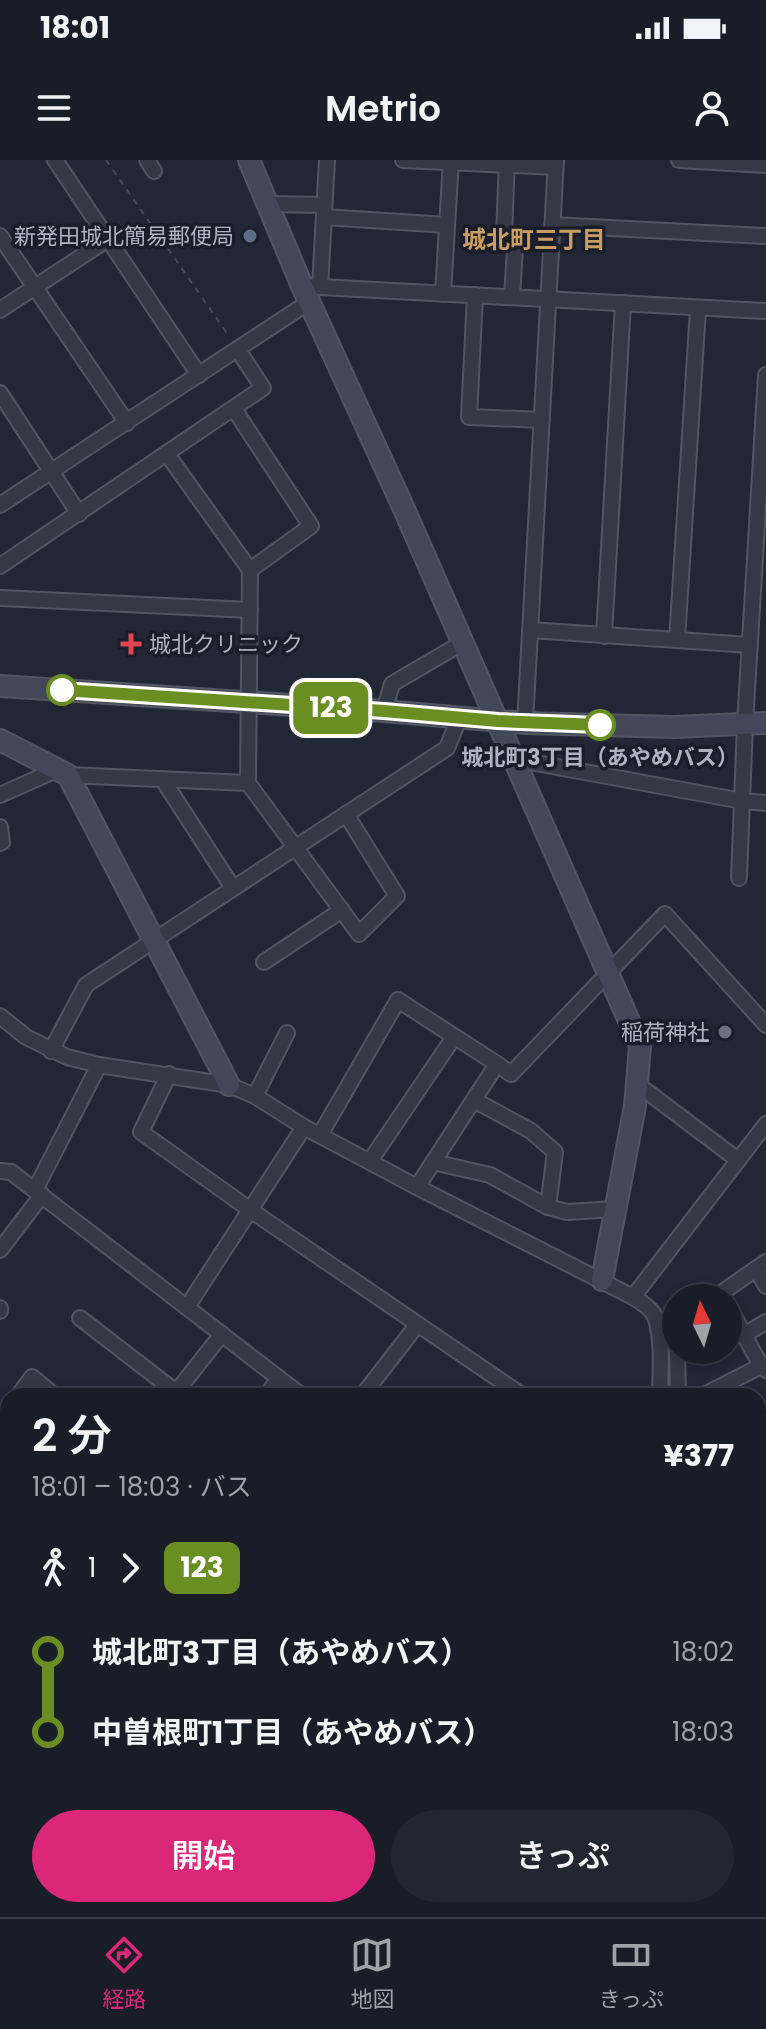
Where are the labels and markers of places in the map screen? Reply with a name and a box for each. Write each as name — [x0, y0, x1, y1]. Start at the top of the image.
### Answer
place label: 新発田城北簡易郵便局 — [14, 221, 234, 252]
marker: 新発田城北簡易郵便局 — [241, 227, 259, 245]
place label: 城北クリニック — [149, 629, 303, 660]
marker: 城北クリニック — [120, 633, 142, 655]
unlabelled marker — [47, 675, 77, 705]
marker: 城北町3丁目（あやめバス） — [585, 710, 615, 740]
place label: 城北町3丁目（あやめバス） — [461, 742, 739, 773]
place label: 稲荷神社 — [621, 1017, 709, 1048]
marker: 稲荷神社 — [716, 1023, 734, 1041]

